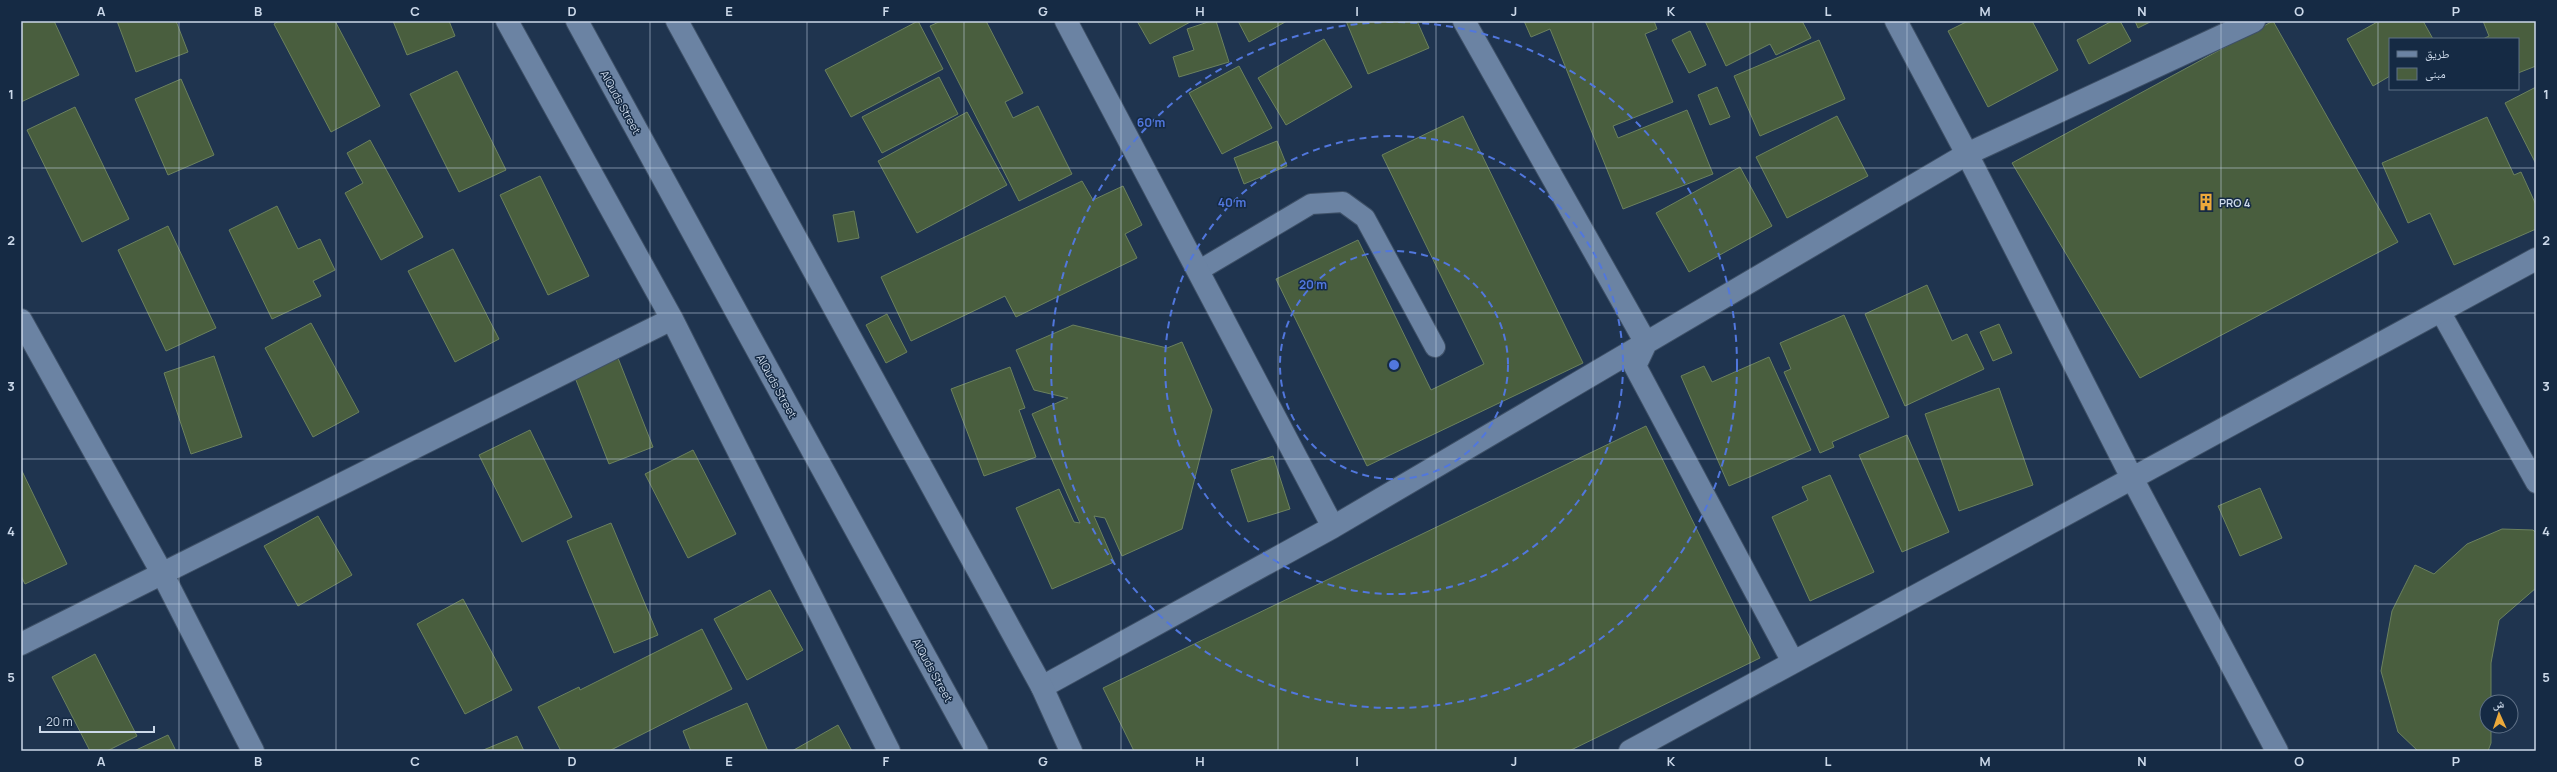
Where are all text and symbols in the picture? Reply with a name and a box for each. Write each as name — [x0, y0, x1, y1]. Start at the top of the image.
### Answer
text: A — [97, 2, 106, 20]
text: B — [254, 2, 262, 20]
text: C — [410, 2, 420, 20]
text: D — [567, 2, 577, 20]
text: E — [725, 2, 733, 20]
text: F — [883, 2, 890, 20]
text: G — [1038, 2, 1048, 20]
text: H — [1195, 2, 1205, 20]
text: I — [1355, 2, 1359, 20]
text: J — [1511, 2, 1517, 20]
text: K — [1667, 2, 1676, 20]
text: L — [1825, 2, 1832, 20]
text: M — [1979, 2, 1991, 20]
text: N — [2137, 2, 2147, 20]
text: O — [2294, 2, 2304, 20]
text: P — [2452, 2, 2460, 20]
legend — [2389, 38, 2519, 90]
text: طريق — [2425, 45, 2450, 62]
text: مبنى — [2425, 65, 2446, 82]
street label: AlQuds Street — [597, 67, 645, 137]
text: 1 — [8, 85, 14, 103]
text: 1 — [2543, 85, 2549, 103]
text: 60 m — [1137, 114, 1165, 131]
building icon: PRO 4 — [2196, 192, 2216, 212]
text: 40 m — [1218, 194, 1246, 211]
place label: PRO 4 — [2219, 195, 2251, 210]
text: 2 — [7, 231, 15, 249]
text: 2 — [2542, 231, 2550, 249]
text: 20 m — [1299, 276, 1327, 293]
street label: AlQuds Street — [753, 351, 801, 421]
centre of rings — [1387, 358, 1401, 372]
text: 3 — [7, 377, 15, 395]
text: 3 — [2542, 377, 2550, 395]
text: 4 — [7, 522, 15, 540]
text: 4 — [2542, 522, 2550, 540]
street label: AlQuds Street — [909, 635, 957, 705]
text: 5 — [7, 668, 15, 686]
text: 5 — [2542, 668, 2550, 686]
north arrow — [2479, 694, 2519, 734]
text: ش — [2492, 696, 2505, 712]
scale bar — [40, 708, 154, 734]
text: 20 m — [46, 713, 73, 730]
text: A — [97, 752, 106, 770]
text: B — [254, 752, 262, 770]
text: C — [410, 752, 420, 770]
text: D — [567, 752, 577, 770]
text: E — [725, 752, 733, 770]
text: F — [883, 752, 890, 770]
text: G — [1038, 752, 1048, 770]
text: H — [1195, 752, 1205, 770]
text: I — [1355, 752, 1359, 770]
text: J — [1511, 752, 1517, 770]
text: K — [1667, 752, 1676, 770]
text: L — [1825, 752, 1832, 770]
text: M — [1979, 752, 1991, 770]
text: N — [2137, 752, 2147, 770]
text: O — [2294, 752, 2304, 770]
text: P — [2452, 752, 2460, 770]

